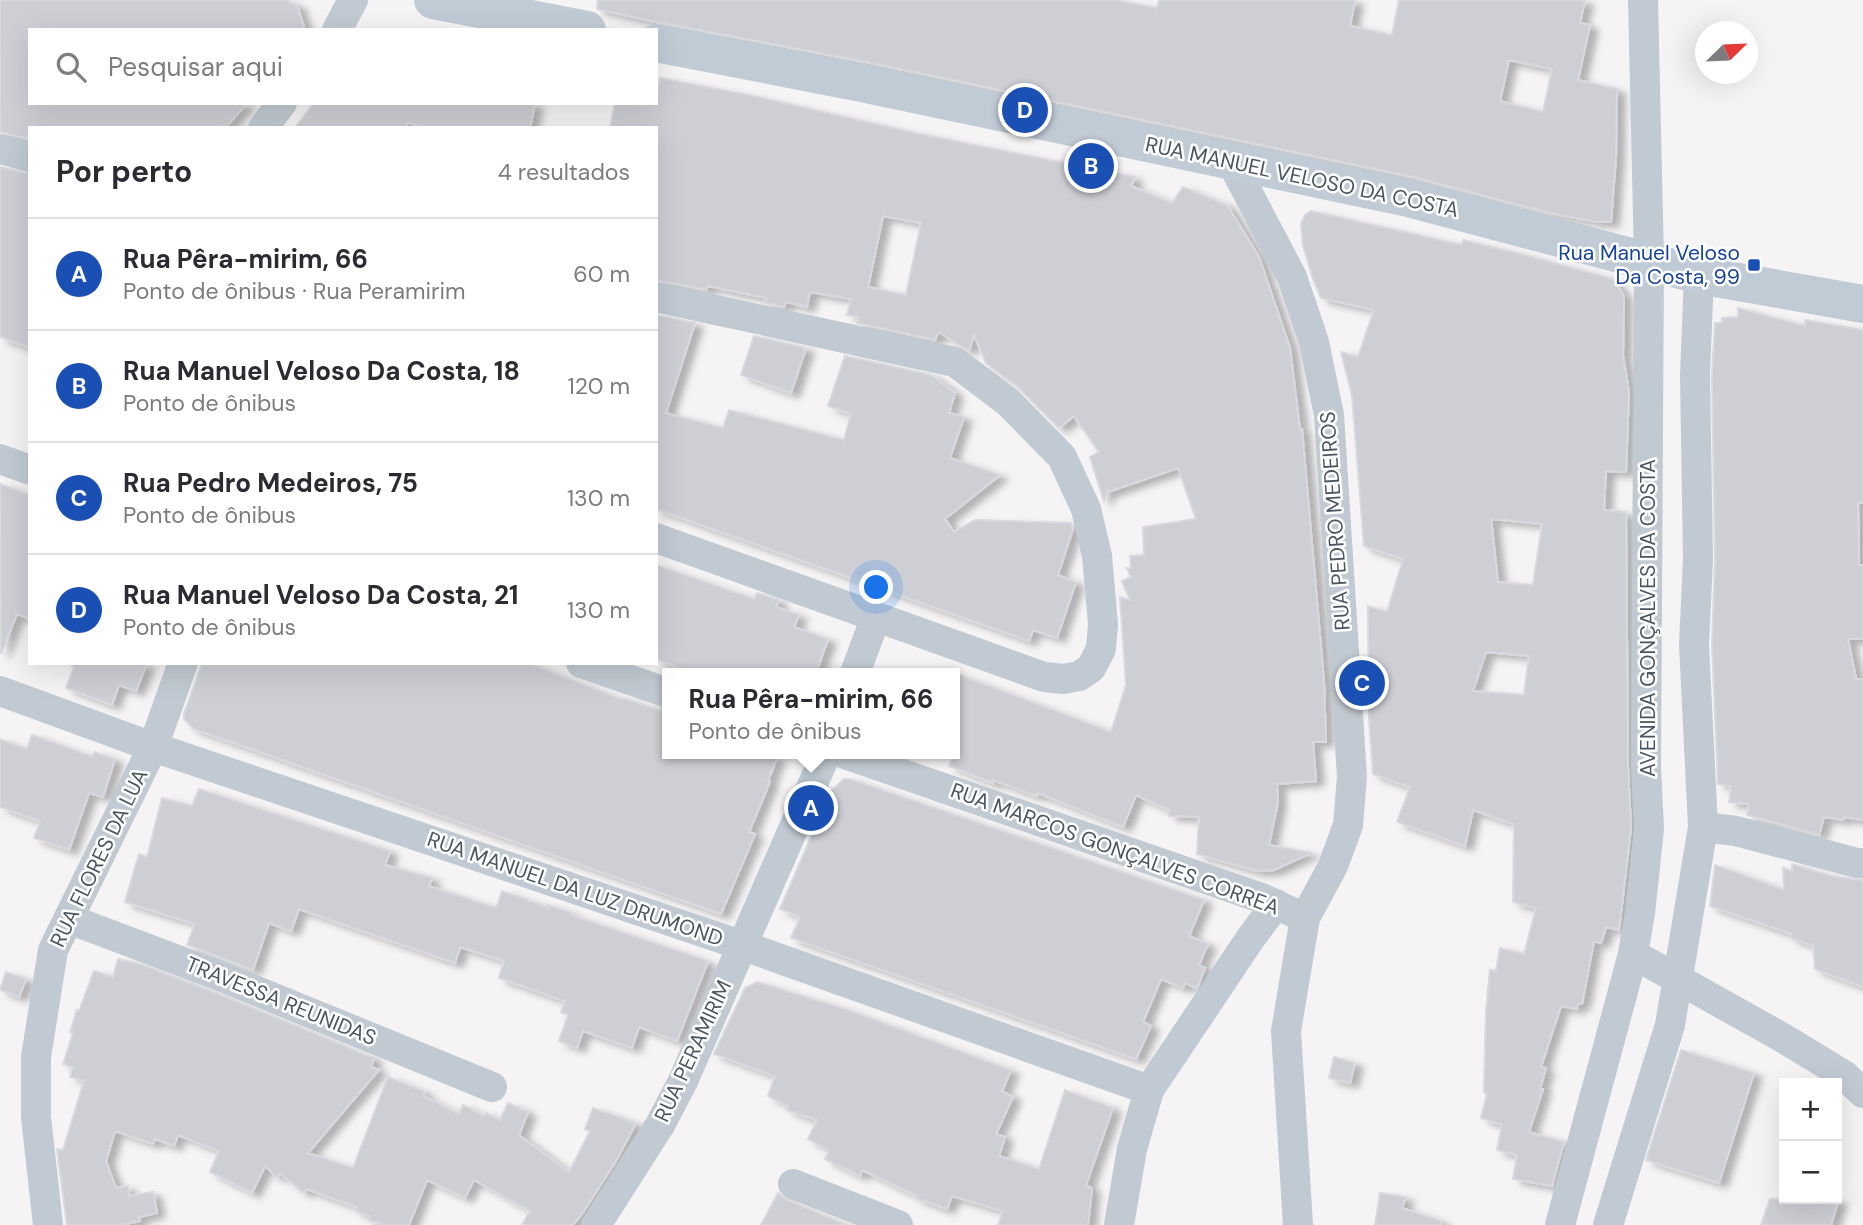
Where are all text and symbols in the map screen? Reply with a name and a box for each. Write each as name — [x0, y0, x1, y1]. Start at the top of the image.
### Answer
north arrow — [1695, 21, 1758, 84]
search box — [28, 28, 658, 105]
icon: search — [52, 48, 90, 86]
text: Pesquisar aqui — [108, 50, 283, 84]
pin: D — [1002, 84, 1048, 136]
street label: RUA MANUEL VELOSO DA COSTA — [1143, 130, 1461, 224]
pin: B — [1068, 140, 1114, 192]
text: Por perto — [56, 152, 192, 191]
text: 4 resultados — [498, 157, 630, 187]
place label: Rua Manuel Veloso Da Costa, 99 — [1558, 239, 1740, 291]
text: Rua Pêra-mirim, 66 — [123, 242, 368, 276]
marker: Rua Manuel Veloso Da Costa, 99 — [1746, 257, 1762, 273]
text: A — [71, 259, 87, 289]
text: 60 m — [573, 259, 630, 289]
text: Ponto de ônibus · Rua Peramirim — [123, 276, 466, 306]
text: Rua Manuel Veloso Da Costa, 18 — [123, 354, 520, 388]
text: B — [72, 371, 86, 401]
text: 120 m — [567, 371, 630, 401]
text: Ponto de ônibus — [123, 388, 296, 418]
street label: RUA PEDRO MEDEIROS — [1313, 410, 1357, 632]
street label: AVENIDA GONÇALVES DA COSTA — [1634, 459, 1662, 777]
text: Rua Pedro Medeiros, 75 — [123, 466, 418, 500]
text: C — [71, 483, 87, 513]
text: 130 m — [567, 483, 630, 513]
text: Ponto de ônibus — [123, 500, 296, 530]
your location — [859, 570, 893, 604]
text: Rua Manuel Veloso Da Costa, 21 — [123, 578, 519, 612]
text: D — [71, 595, 87, 625]
text: 130 m — [567, 595, 630, 625]
text: Ponto de ônibus — [123, 612, 296, 642]
pin: C — [1339, 657, 1385, 709]
popup — [662, 668, 960, 759]
text: Rua Pêra-mirim, 66 — [689, 682, 933, 716]
text: Ponto de ônibus — [689, 716, 862, 746]
street label: RUA FLORES DA LUA — [44, 764, 154, 952]
street label: RUA MARCOS GONÇALVES CORREA — [947, 776, 1283, 922]
pin: A — [788, 782, 834, 834]
street label: RUA MANUEL DA LUZ DRUMOND — [423, 825, 727, 953]
street label: TRAVESSA REUNIDAS — [182, 950, 380, 1052]
street label: RUA PERAMIRIM — [648, 976, 738, 1126]
map controls — [1779, 1078, 1842, 1204]
button: + — [1779, 1078, 1842, 1141]
button: − — [1779, 1141, 1842, 1204]

